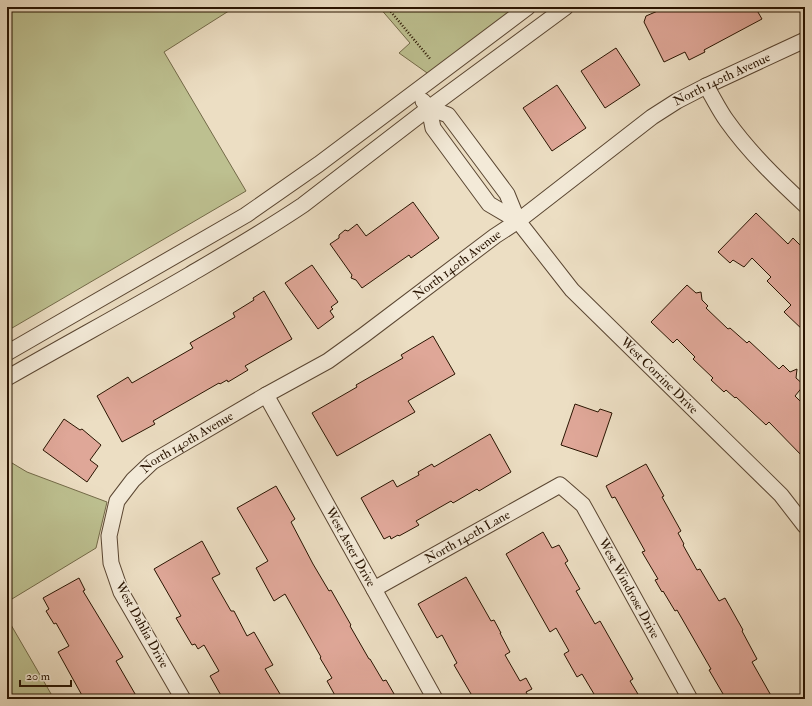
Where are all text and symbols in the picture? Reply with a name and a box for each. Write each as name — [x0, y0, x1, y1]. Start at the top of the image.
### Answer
street label: North 140th Avenue — [670, 49, 774, 110]
street label: North 140th Avenue — [410, 226, 505, 303]
street label: West Corrine Drive — [616, 333, 702, 418]
street label: North 140th Avenue — [137, 408, 237, 477]
street label: West Aster Drive — [322, 504, 379, 590]
street label: North 140th Lane — [422, 506, 513, 567]
street label: West Windrose Drive — [594, 535, 663, 642]
street label: West Dahlia Drive — [111, 578, 173, 671]
scale bar — [20, 662, 71, 688]
text: 20 m — [26, 669, 51, 684]

